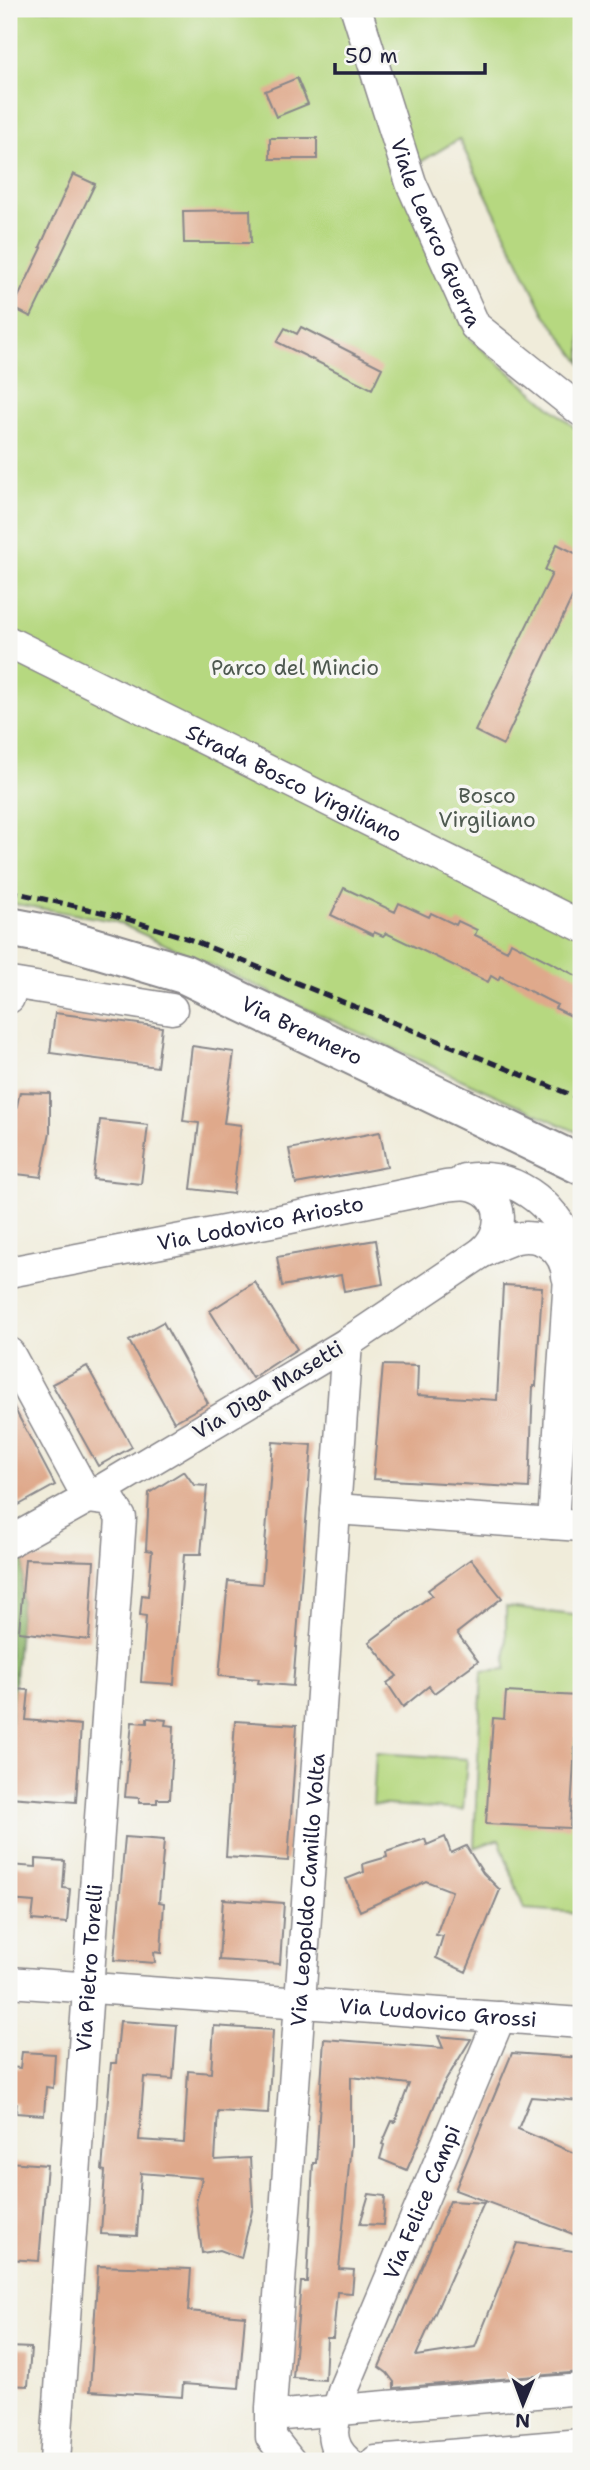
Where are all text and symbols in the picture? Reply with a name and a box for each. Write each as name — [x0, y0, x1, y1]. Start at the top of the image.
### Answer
scale bar — [335, 32, 485, 76]
text: 50 m — [345, 42, 398, 70]
street label: Viale Learco Guerra — [384, 135, 488, 332]
park label: Parco del Mincio — [211, 654, 379, 682]
street label: Strada Bosco Virgiliano — [181, 718, 407, 849]
park label: Bosco Virgiliano — [438, 782, 536, 834]
street label: Via Brennero — [236, 990, 367, 1072]
street label: Via Lodovico Ariosto — [155, 1189, 366, 1257]
street label: Via Diga Masetti — [188, 1334, 348, 1446]
street label: Via Leopoldo Camillo Volta — [284, 1752, 332, 2027]
street label: Via Pietro Torelli — [70, 1883, 109, 2053]
street label: Via Ludovico Grossi — [338, 1992, 538, 2034]
street label: Via Felice Campi — [377, 2121, 467, 2284]
north arrow — [489, 2368, 558, 2438]
text: N — [515, 2408, 530, 2433]

